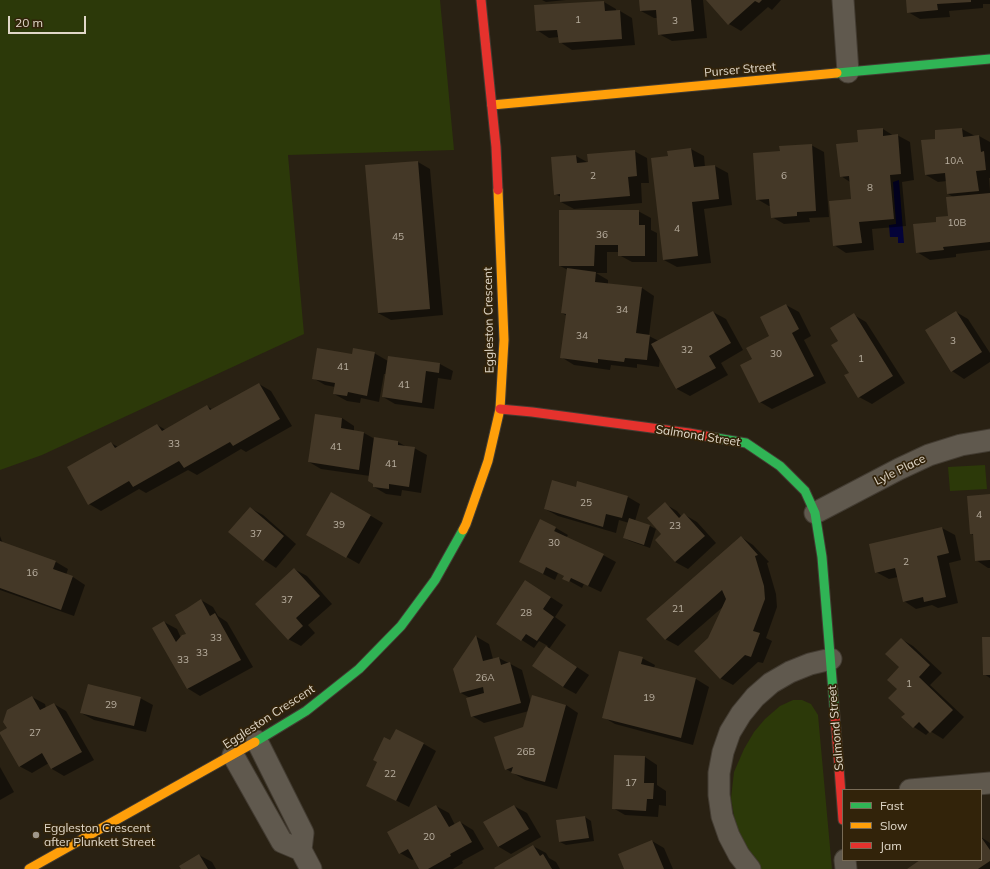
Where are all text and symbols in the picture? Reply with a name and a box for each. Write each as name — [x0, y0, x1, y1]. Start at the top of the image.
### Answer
scale bar — [10, 8, 88, 34]
house number: 1 — [575, 14, 581, 26]
text: 20 m — [15, 15, 43, 30]
house number: 3 — [672, 15, 678, 27]
street label: Purser Street — [703, 60, 777, 80]
house number: 10A — [944, 155, 964, 167]
house number: 2 — [590, 170, 596, 182]
house number: 6 — [781, 170, 787, 182]
house number: 8 — [867, 182, 873, 194]
house number: 10B — [948, 217, 966, 229]
house number: 4 — [674, 223, 680, 235]
house number: 36 — [596, 229, 608, 241]
house number: 45 — [392, 231, 404, 243]
street label: Eggleston Crescent — [481, 267, 497, 373]
house number: 34 — [616, 304, 628, 316]
house number: 34 — [576, 330, 588, 342]
house number: 3 — [950, 335, 956, 347]
house number: 32 — [681, 344, 693, 356]
house number: 30 — [770, 348, 782, 360]
house number: 1 — [858, 353, 864, 365]
house number: 41 — [337, 361, 349, 373]
house number: 41 — [398, 379, 410, 391]
street label: Salmond Street — [655, 422, 741, 450]
house number: 33 — [168, 438, 180, 450]
house number: 41 — [330, 441, 342, 453]
street label: Lyle Place — [872, 451, 928, 489]
house number: 41 — [385, 458, 397, 470]
house number: 25 — [580, 497, 592, 509]
house number: 4 — [976, 509, 982, 521]
house number: 39 — [333, 519, 345, 531]
house number: 23 — [669, 520, 681, 532]
house number: 37 — [250, 528, 262, 540]
house number: 30 — [548, 537, 560, 549]
house number: 2 — [903, 556, 909, 568]
house number: 16 — [26, 567, 38, 579]
house number: 37 — [281, 594, 293, 606]
house number: 21 — [672, 603, 684, 615]
house number: 28 — [520, 607, 532, 619]
house number: 33 — [210, 632, 222, 644]
house number: 33 — [196, 647, 208, 659]
house number: 33 — [177, 654, 189, 666]
house number: 26A — [475, 672, 495, 684]
house number: 1 — [906, 678, 912, 690]
street label: Eggleston Crescent — [220, 682, 318, 752]
street label: Salmond Street — [825, 685, 847, 771]
house number: 19 — [643, 692, 655, 704]
house number: 29 — [105, 699, 117, 711]
house number: 27 — [29, 727, 41, 739]
house number: 26B — [517, 746, 535, 758]
house number: 22 — [384, 768, 396, 780]
house number: 17 — [625, 777, 637, 789]
legend — [842, 789, 982, 861]
text: Fast — [880, 798, 904, 813]
text: Slow — [880, 818, 908, 833]
place label: Eggleston Crescent after Plunkett Street — [44, 821, 155, 849]
marker: Eggleston Crescent after Plunkett Street — [31, 830, 41, 840]
house number: 20 — [423, 831, 435, 843]
text: Jam — [880, 838, 902, 853]

